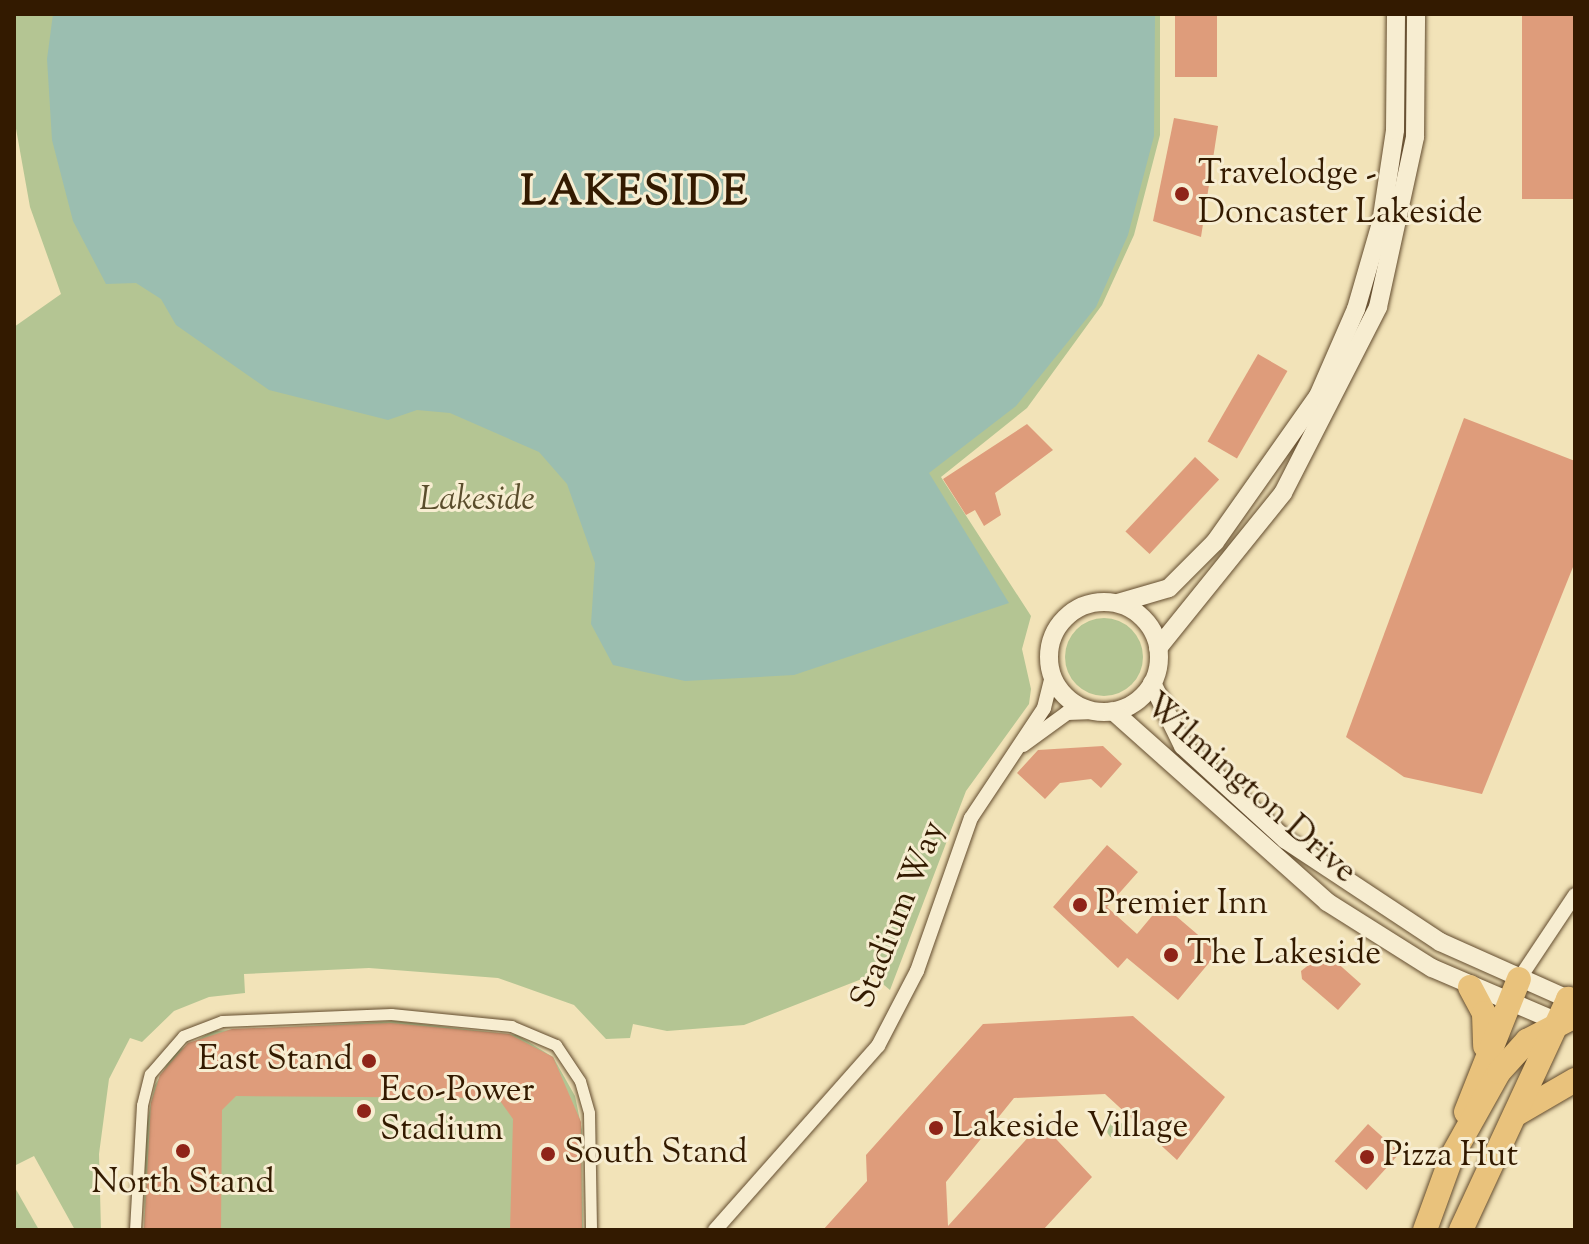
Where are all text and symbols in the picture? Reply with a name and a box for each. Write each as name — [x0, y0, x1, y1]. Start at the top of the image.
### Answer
place label: Travelodge - Doncaster Lakeside — [1198, 154, 1483, 234]
district label: LAKESIDE — [521, 169, 749, 219]
marker: Travelodge - Doncaster Lakeside — [1173, 185, 1191, 203]
park label: Lakeside — [419, 481, 535, 521]
street label: Wilmington Drive — [1135, 686, 1365, 892]
street label: Stadium Way — [843, 815, 955, 1015]
place label: Premier Inn — [1096, 885, 1268, 925]
marker: Premier Inn — [1071, 896, 1089, 914]
place label: The Lakeside — [1187, 935, 1381, 975]
marker: The Lakeside — [1162, 946, 1180, 964]
place label: East Stand — [198, 1041, 353, 1081]
marker: East Stand — [360, 1052, 378, 1070]
place label: Eco-Power Stadium — [380, 1071, 534, 1150]
marker: Eco-Power Stadium — [355, 1102, 373, 1120]
place label: Lakeside Village — [952, 1108, 1188, 1148]
marker: Lakeside Village — [927, 1119, 945, 1137]
place label: South Stand — [564, 1134, 748, 1174]
place label: Pizza Hut — [1383, 1137, 1518, 1177]
marker: North Stand — [174, 1142, 192, 1160]
marker: South Stand — [539, 1145, 557, 1163]
marker: Pizza Hut — [1358, 1148, 1376, 1166]
place label: North Stand — [91, 1164, 275, 1204]

